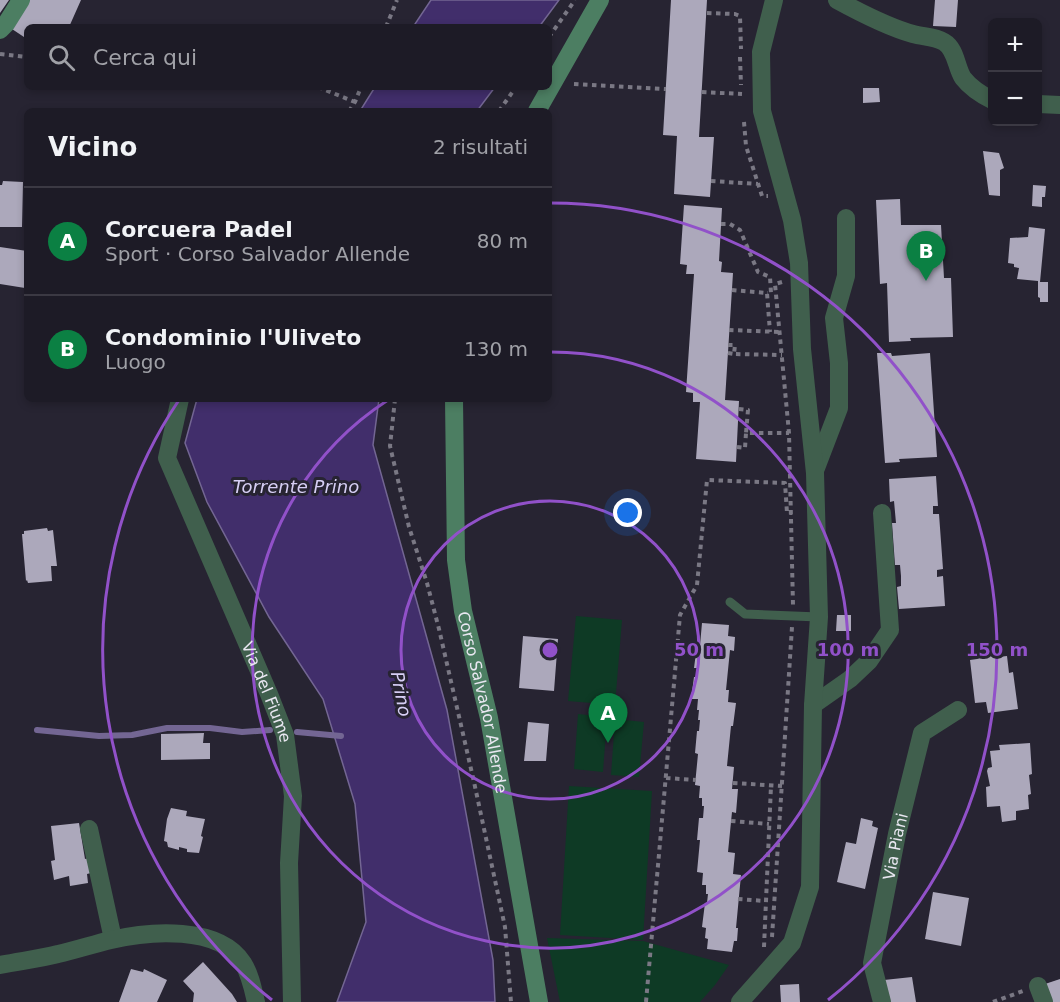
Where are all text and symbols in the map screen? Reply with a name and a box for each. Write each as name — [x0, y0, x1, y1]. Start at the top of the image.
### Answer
map controls — [988, 18, 1042, 126]
button: + — [988, 18, 1042, 72]
search box — [24, 24, 552, 90]
icon: search — [45, 41, 78, 74]
text: Cerca qui — [93, 45, 197, 70]
button: − — [988, 72, 1042, 126]
text: Vicino — [48, 132, 137, 162]
text: 2 risultati — [433, 135, 528, 159]
text: Corcuera Padel — [105, 217, 293, 242]
text: A — [60, 229, 75, 253]
text: 80 m — [477, 229, 528, 253]
pin: B — [906, 232, 946, 281]
text: Sport · Corso Salvador Allende — [105, 242, 410, 266]
text: Condominio l'Uliveto — [105, 325, 361, 350]
text: B — [60, 337, 75, 361]
text: 130 m — [464, 337, 528, 361]
text: Luogo — [105, 350, 166, 374]
water label: Torrente Prino — [233, 476, 359, 497]
your location — [613, 498, 642, 527]
street label: Corso Salvador Allende — [453, 609, 511, 795]
street label: Via del Fiume — [237, 639, 295, 744]
text: 50 m — [674, 639, 724, 660]
text: 100 m — [817, 639, 879, 660]
text: 150 m — [966, 639, 1028, 660]
centre of rings — [540, 640, 560, 660]
water label: Prino — [387, 669, 416, 718]
pin: A — [588, 694, 628, 743]
street label: Via Piani — [879, 811, 912, 882]

